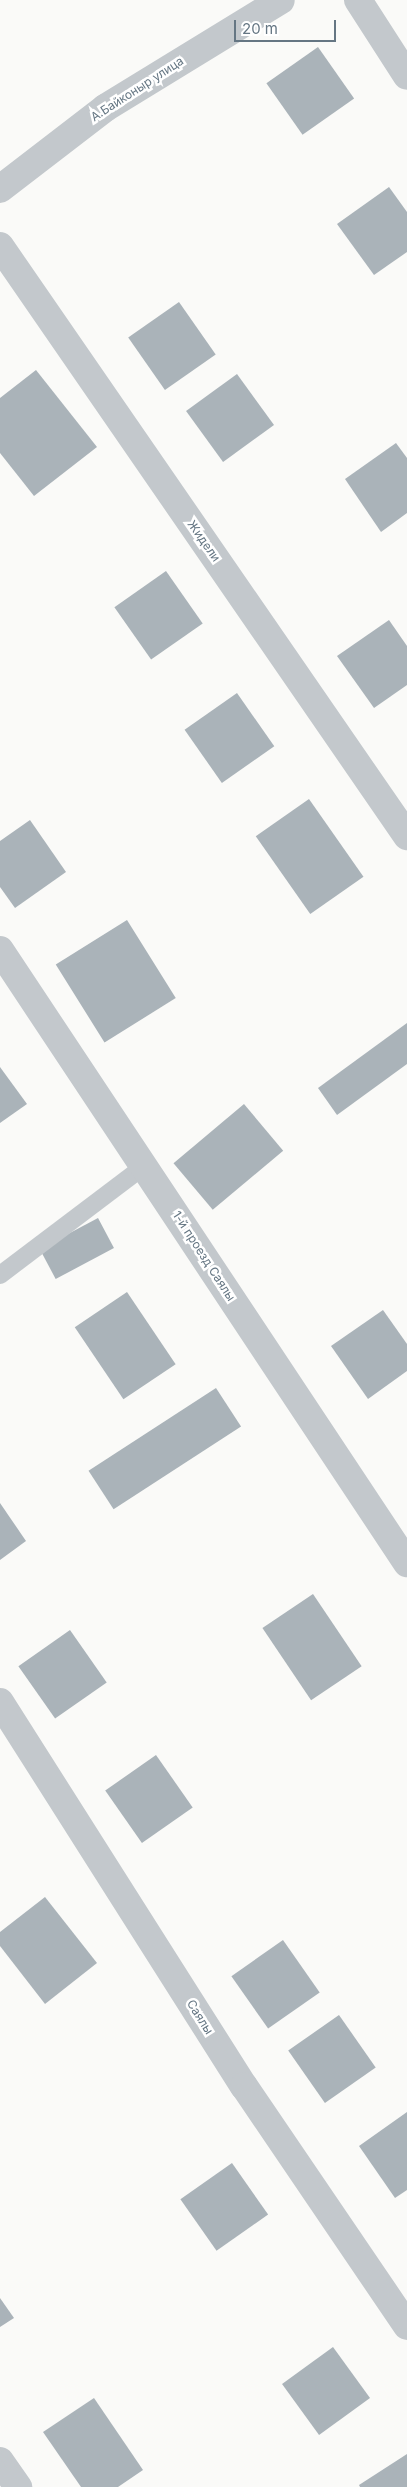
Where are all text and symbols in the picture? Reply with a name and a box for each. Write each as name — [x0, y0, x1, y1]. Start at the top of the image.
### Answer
scale bar — [237, 10, 340, 42]
text: 20 m — [242, 19, 278, 38]
street label: А.Байконыр улица — [88, 54, 186, 124]
street label: Жидели — [185, 518, 223, 564]
street label: 1-й проезд Саялы — [170, 1208, 238, 1304]
street label: Саялы — [184, 1997, 216, 2037]

